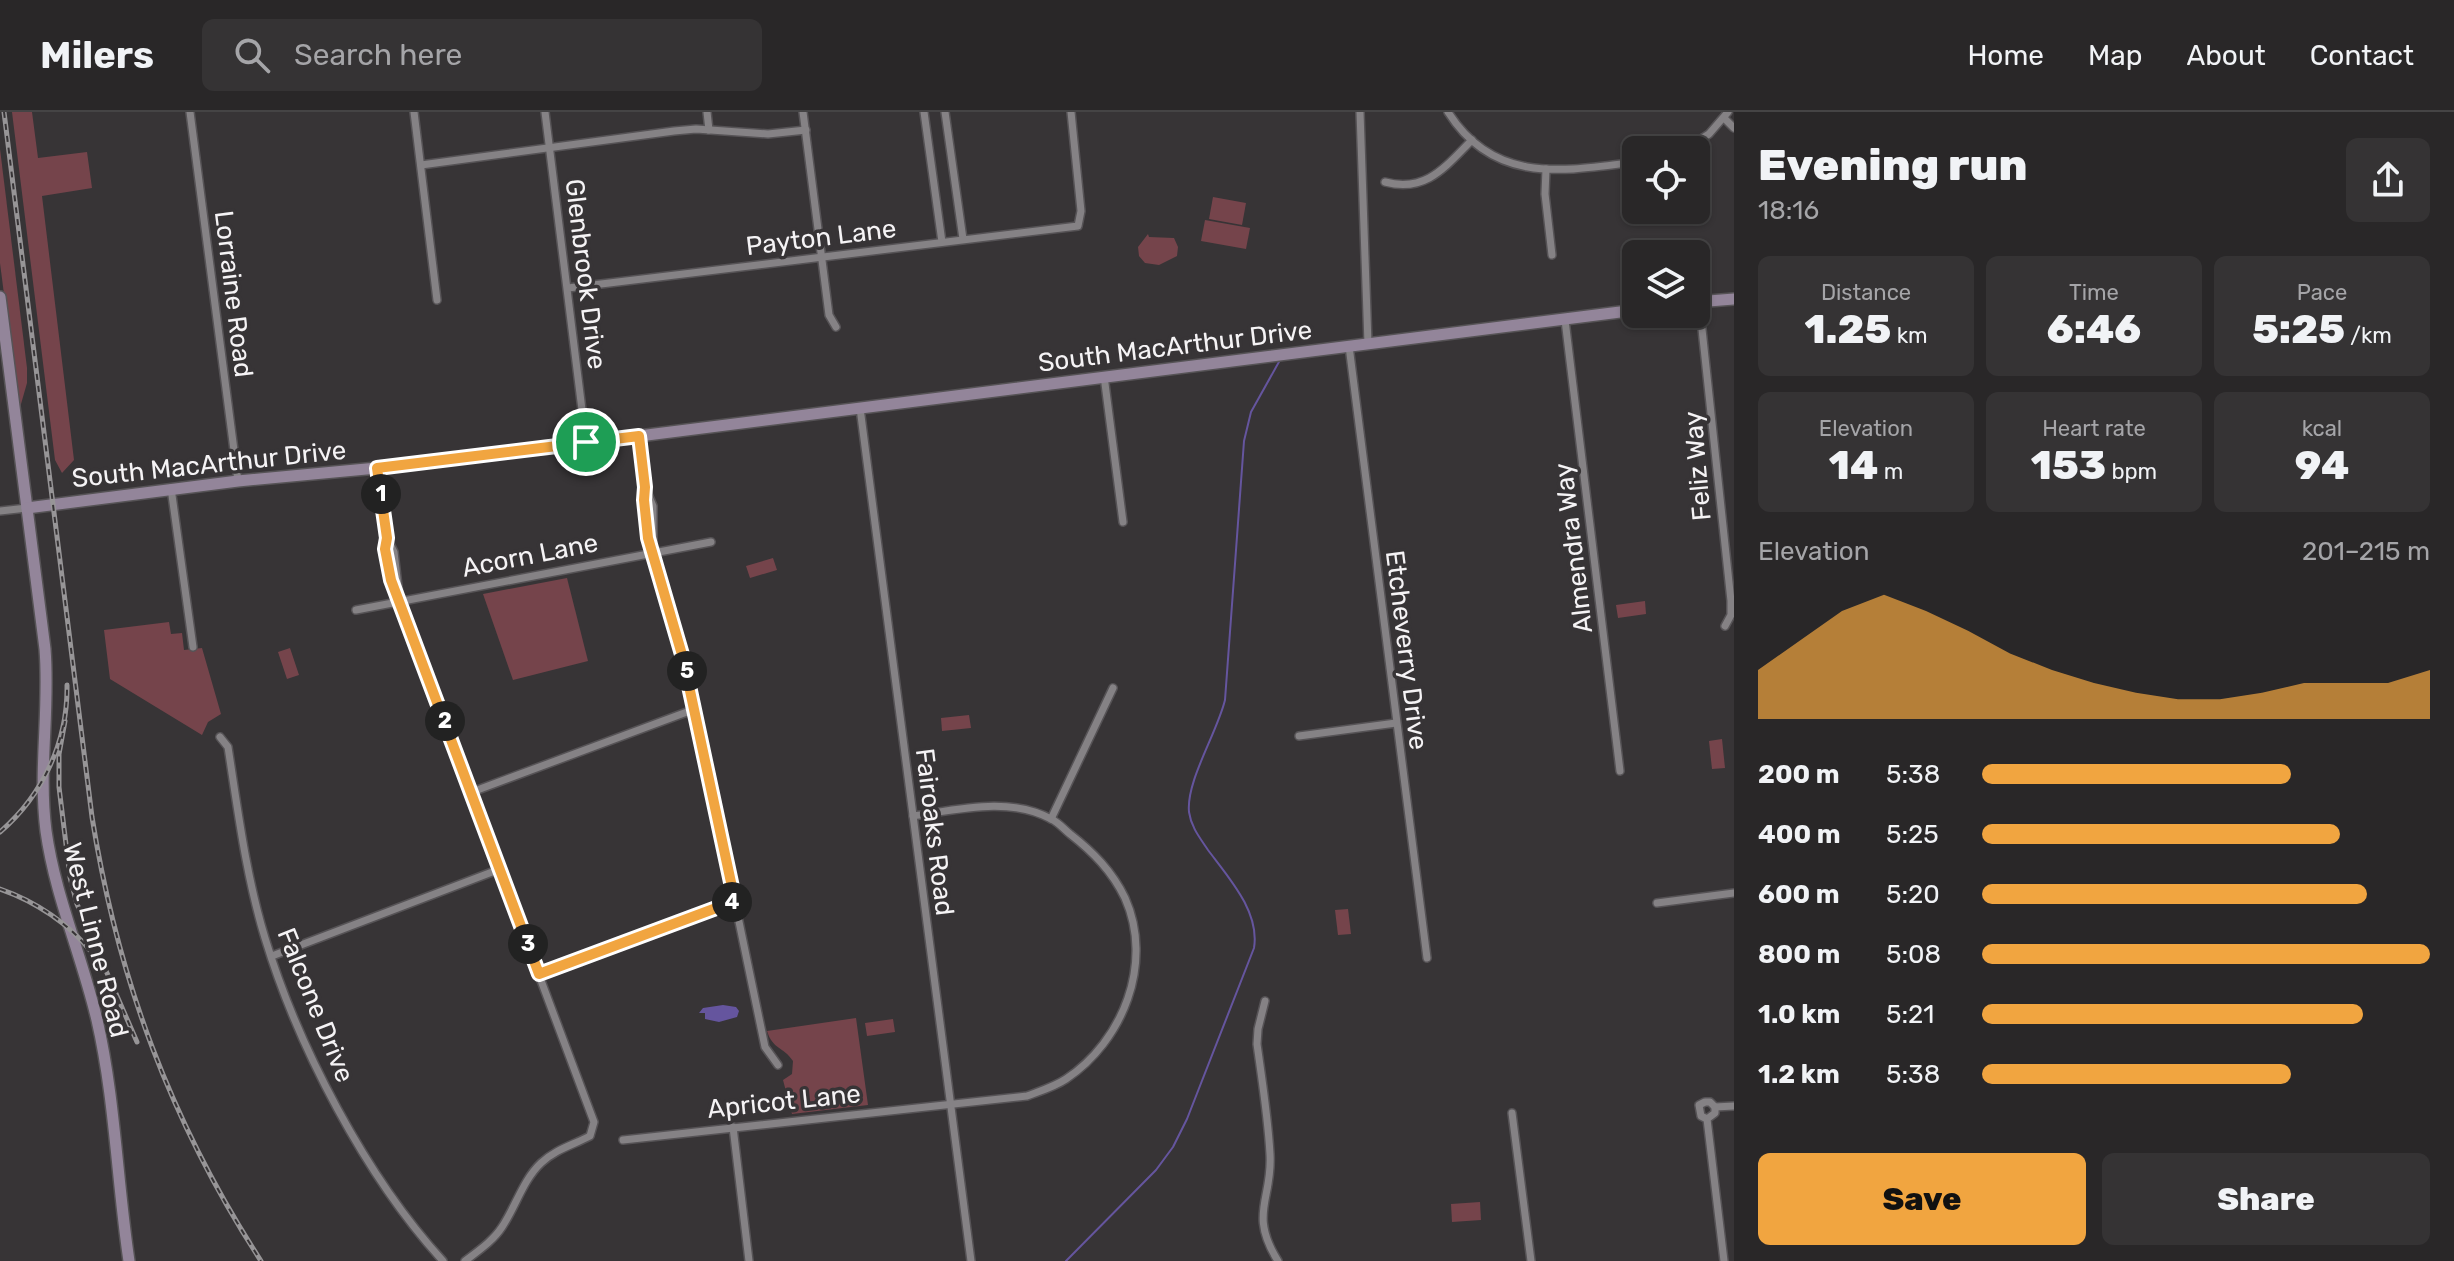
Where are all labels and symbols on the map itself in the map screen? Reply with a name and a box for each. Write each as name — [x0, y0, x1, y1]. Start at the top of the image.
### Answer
street label: Glenbrook Drive — [558, 177, 613, 371]
street label: Lorraine Road — [208, 209, 259, 379]
street label: Payton Lane — [744, 213, 898, 262]
street label: South MacArthur Drive — [1036, 314, 1314, 379]
pin — [552, 408, 620, 476]
street label: Feliz Way — [1677, 410, 1718, 522]
street label: South MacArthur Drive — [70, 435, 348, 494]
street label: Almendra Way — [1548, 461, 1599, 635]
pin: 1 — [361, 474, 401, 514]
street label: Acorn Lane — [459, 527, 601, 584]
street label: Etcheverry Drive — [1379, 549, 1434, 752]
pin: 5 — [667, 651, 707, 691]
pin: 2 — [425, 701, 465, 741]
street label: Fairoaks Road — [909, 747, 960, 918]
street label: West Linne Road — [56, 840, 135, 1041]
pin: 4 — [712, 882, 752, 922]
street label: Falcone Drive — [271, 924, 361, 1087]
pin: 3 — [508, 924, 548, 964]
street label: Apricot Lane — [706, 1078, 862, 1125]

